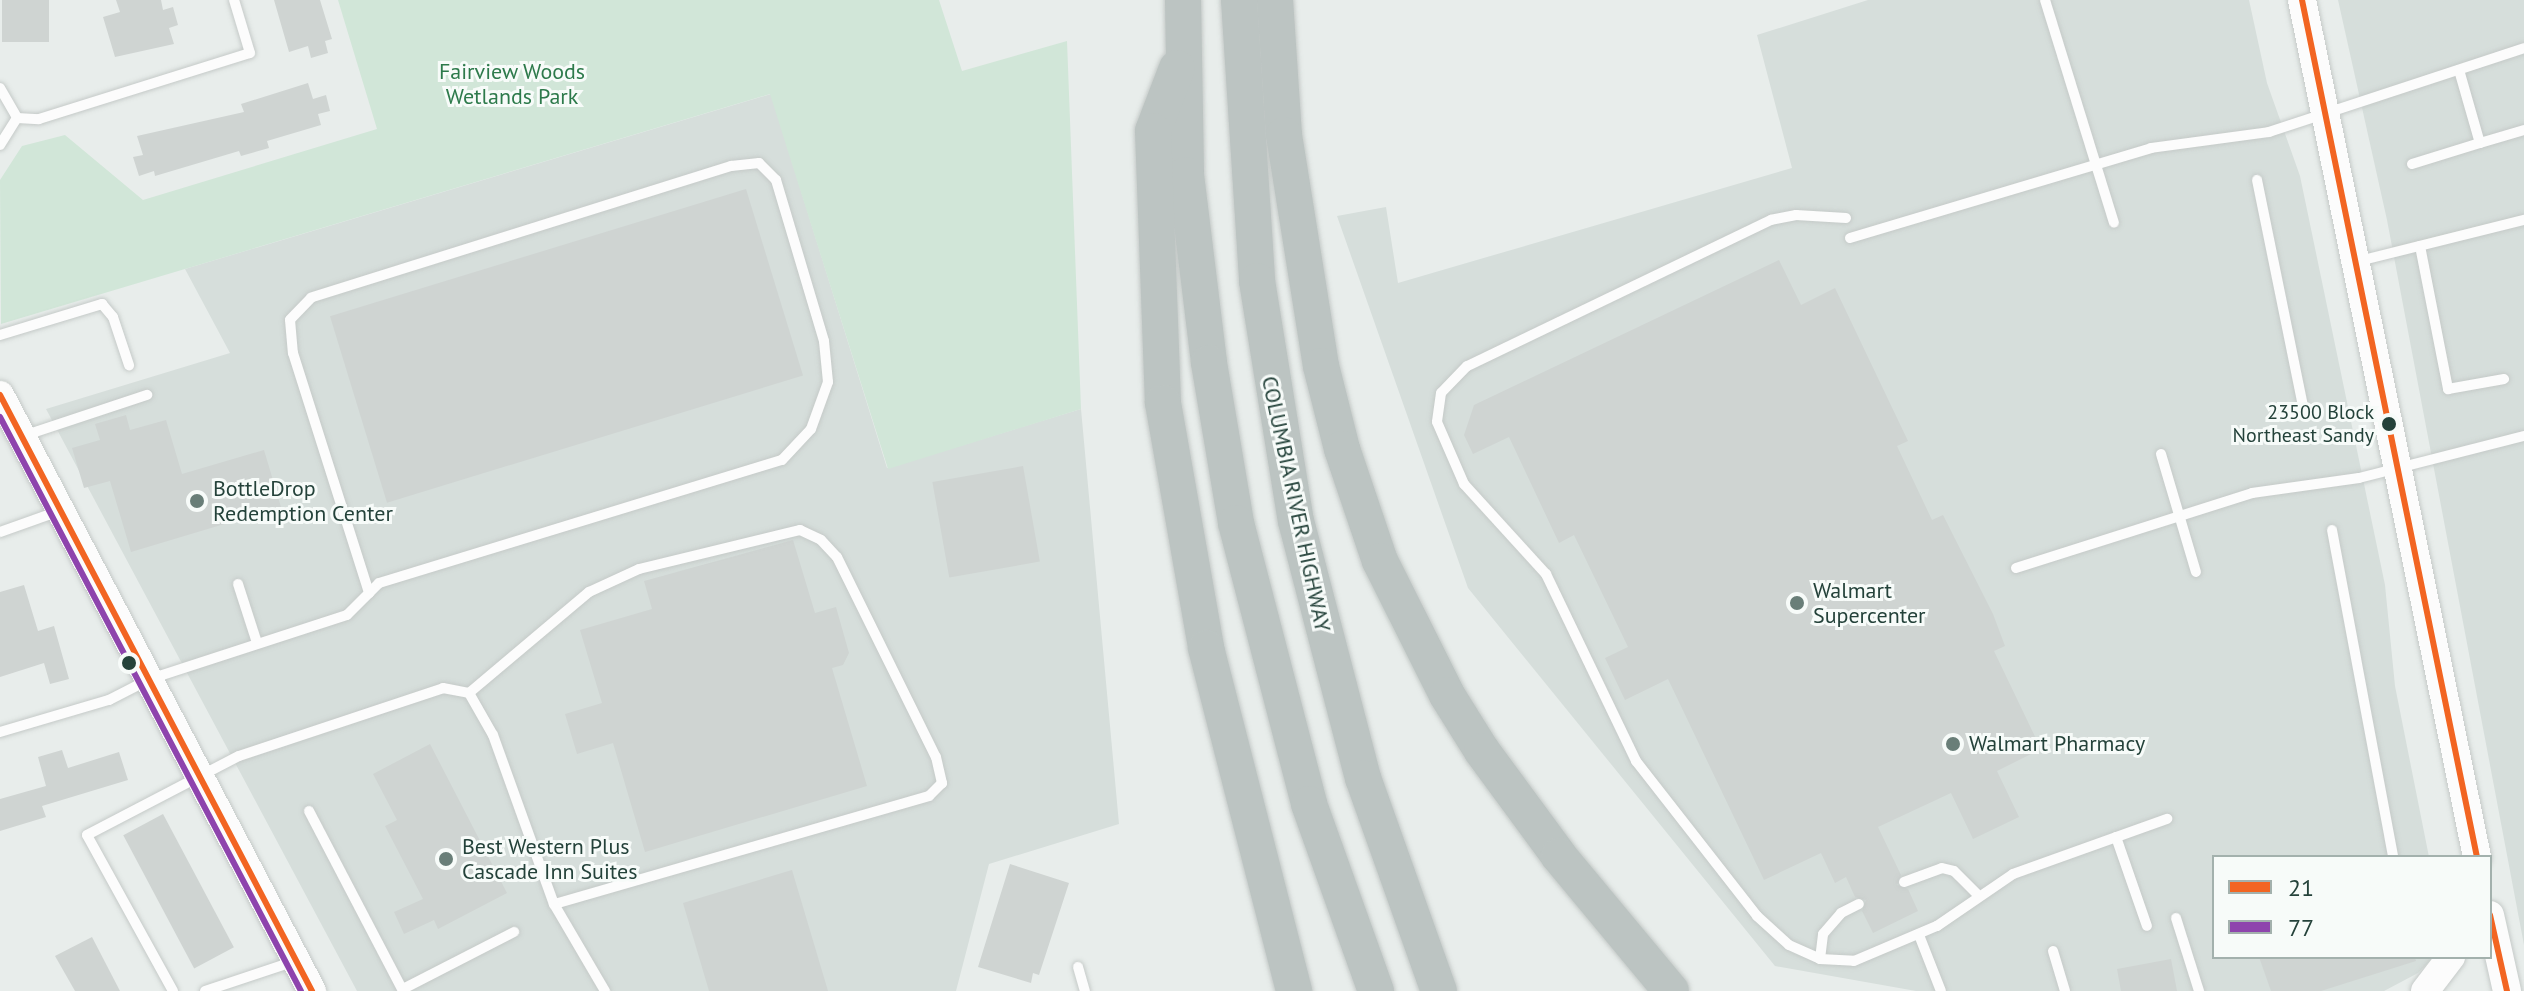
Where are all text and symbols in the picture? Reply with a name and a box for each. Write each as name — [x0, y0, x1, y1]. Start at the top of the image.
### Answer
park label: Fairview Woods Wetlands Park — [438, 58, 586, 110]
street label: COLUMBIA RIVER HIGHWAY — [1256, 373, 1336, 635]
place label: 23500 Block Northeast Sandy — [2233, 400, 2374, 447]
marker: 23500 Block Northeast Sandy — [2381, 416, 2397, 432]
place label: BottleDrop Redemption Center — [213, 475, 393, 526]
marker: BottleDrop Redemption Center — [188, 492, 206, 510]
place label: Walmart Supercenter — [1813, 577, 1926, 628]
marker: Walmart Supercenter — [1788, 594, 1806, 612]
unlabelled marker — [121, 655, 137, 671]
place label: Walmart Pharmacy — [1969, 731, 2145, 757]
marker: Walmart Pharmacy — [1944, 735, 1962, 753]
place label: Best Western Plus Cascade Inn Suites — [462, 833, 638, 884]
marker: Best Western Plus Cascade Inn Suites — [437, 850, 455, 868]
legend — [2212, 855, 2492, 959]
text: 21 — [2288, 872, 2314, 903]
text: 77 — [2288, 912, 2314, 943]

